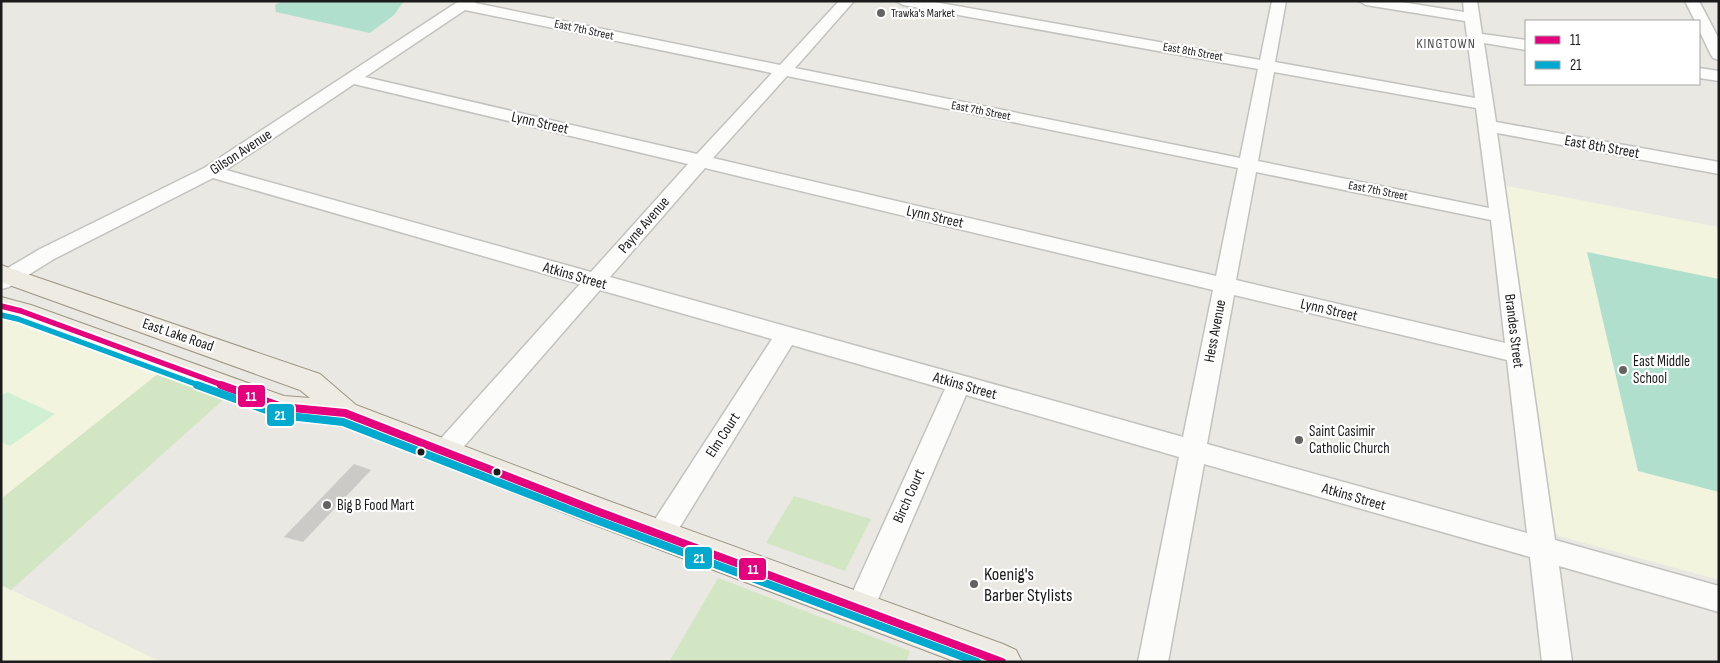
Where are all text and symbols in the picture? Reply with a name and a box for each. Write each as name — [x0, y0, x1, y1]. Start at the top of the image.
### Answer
place label: Trawka's Market — [891, 6, 955, 21]
marker: Trawka's Market — [875, 7, 887, 19]
street label: East 7th Street — [553, 16, 615, 44]
legend — [1525, 20, 1700, 85]
text: 11 — [1570, 31, 1581, 50]
district label: KINGTOWN — [1416, 35, 1476, 52]
street label: East 8th Street — [1162, 39, 1224, 65]
text: 21 — [1570, 56, 1582, 75]
street label: East 7th Street — [950, 98, 1012, 124]
street label: Lynn Street — [510, 107, 571, 139]
street label: Gilson Avenue — [206, 125, 276, 179]
street label: East 8th Street — [1563, 131, 1641, 163]
street label: East 7th Street — [1347, 178, 1409, 204]
street label: Payne Avenue — [614, 193, 674, 257]
street label: Lynn Street — [905, 201, 966, 233]
street label: Atkins Street — [540, 258, 609, 294]
street label: Brandes Street — [1500, 293, 1528, 370]
street label: Lynn Street — [1299, 294, 1360, 326]
street label: Hess Avenue — [1200, 298, 1230, 364]
street label: East Lake Road — [140, 314, 216, 356]
place label: East Middle School — [1633, 352, 1690, 388]
marker: East Middle School — [1617, 364, 1629, 376]
street label: Atkins Street — [930, 368, 999, 404]
line badge: 11 — [237, 384, 266, 408]
text: 11 — [246, 388, 257, 405]
line badge: 21 — [266, 403, 295, 427]
text: 21 — [274, 407, 286, 424]
street label: Elm Court — [702, 409, 745, 461]
place label: Saint Casimir Catholic Church — [1309, 422, 1390, 458]
marker: Saint Casimir Catholic Church — [1293, 434, 1305, 446]
unlabelled marker — [416, 447, 426, 457]
street label: Birch Court — [889, 466, 929, 526]
unlabelled marker — [492, 467, 502, 477]
street label: Atkins Street — [1319, 479, 1388, 515]
place label: Big B Food Mart — [337, 496, 415, 515]
marker: Big B Food Mart — [321, 499, 333, 511]
line badge: 21 — [684, 546, 713, 570]
text: 21 — [693, 550, 705, 567]
line badge: 11 — [738, 557, 767, 581]
text: 11 — [748, 561, 759, 578]
place label: Koenig's Barber Stylists — [984, 564, 1072, 606]
marker: Koenig's Barber Stylists — [968, 578, 980, 590]

